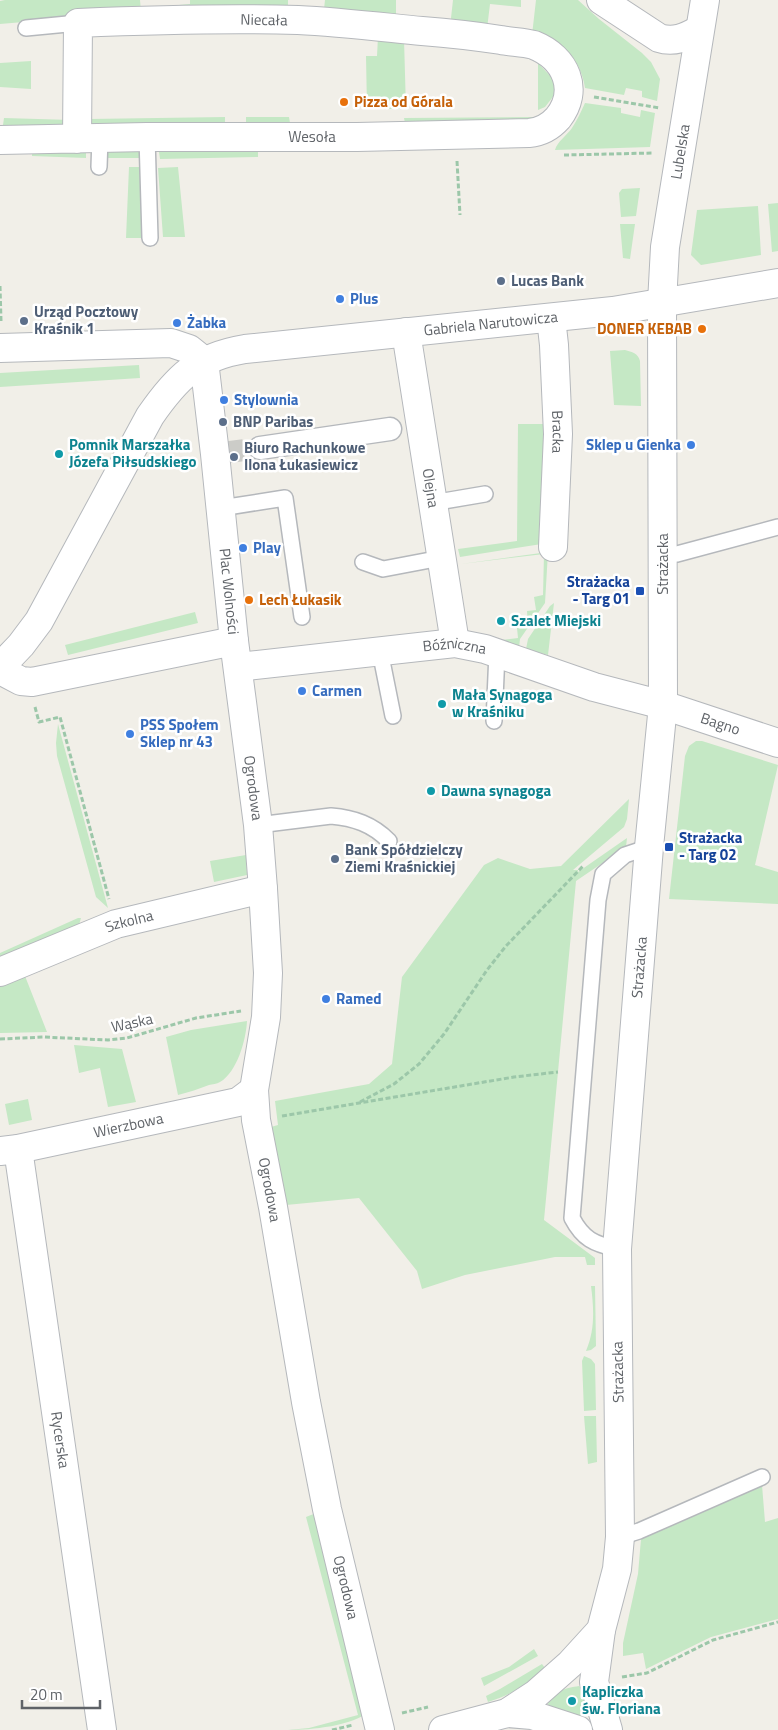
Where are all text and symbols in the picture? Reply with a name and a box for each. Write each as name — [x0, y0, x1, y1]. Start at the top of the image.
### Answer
street label: Niecała — [240, 8, 288, 31]
place label: Pizza od Górala — [354, 90, 453, 113]
marker: Pizza od Górala — [338, 96, 350, 108]
street label: Lubelska — [664, 122, 696, 181]
street label: Wesoła — [288, 125, 336, 148]
place label: Lucas Bank — [511, 269, 584, 292]
marker: Lucas Bank — [495, 275, 507, 287]
place label: Plus — [350, 287, 378, 310]
marker: Plus — [334, 293, 346, 305]
place label: Urząd Pocztowy Kraśnik 1 — [34, 300, 139, 340]
street label: Gabriela Narutowicza — [423, 305, 559, 341]
place label: Żabka — [187, 311, 227, 334]
marker: Urząd Pocztowy Kraśnik 1 — [18, 315, 30, 327]
marker: Żabka — [171, 317, 183, 329]
place label: DONER KEBAB — [597, 317, 692, 340]
marker: DONER KEBAB — [696, 323, 708, 335]
place label: Stylownia — [234, 388, 299, 411]
marker: Stylownia — [218, 394, 230, 406]
place label: BNP Paribas — [233, 410, 313, 433]
street label: Bracka — [546, 410, 570, 454]
marker: BNP Paribas — [217, 416, 229, 428]
place label: Pomnik Marszałka Józefa Piłsudskiego — [69, 433, 197, 473]
place label: Sklep u Gienka — [586, 433, 681, 456]
place label: Biuro Rachunkowe Ilona Łukasiewicz — [244, 436, 366, 476]
marker: Sklep u Gienka — [685, 439, 697, 451]
marker: Pomnik Marszałka Józefa Piłsudskiego — [53, 448, 65, 460]
marker: Biuro Rachunkowe Ilona Łukasiewicz — [228, 451, 240, 463]
street label: Olejna — [417, 467, 446, 510]
street label: Strażacka — [651, 533, 674, 595]
place label: Play — [253, 536, 281, 559]
marker: Play — [237, 542, 249, 554]
street label: Plac Wolności — [214, 547, 245, 636]
place label: Strażacka - Targ 01 — [567, 570, 630, 610]
marker: Strażacka - Targ 01 — [634, 585, 646, 597]
place label: Lech Łukasik — [259, 588, 342, 611]
marker: Lech Łukasik — [243, 594, 255, 606]
place label: Szalet Miejski — [511, 609, 601, 632]
marker: Szalet Miejski — [495, 615, 507, 627]
street label: Bóźniczna — [421, 631, 489, 660]
place label: Carmen — [312, 679, 362, 702]
place label: Mała Synagoga w Kraśniku — [452, 683, 553, 723]
marker: Carmen — [296, 685, 308, 697]
marker: Mała Synagoga w Kraśniku — [436, 698, 448, 710]
street label: Bagno — [698, 706, 743, 741]
place label: PSS Społem Sklep nr 43 — [140, 713, 219, 753]
marker: PSS Społem Sklep nr 43 — [124, 728, 136, 740]
street label: Ogrodowa — [238, 754, 269, 822]
place label: Dawna synagoga — [441, 779, 551, 802]
marker: Dawna synagoga — [425, 785, 437, 797]
place label: Strażacka - Targ 02 — [679, 826, 743, 866]
place label: Bank Spółdzielczy Ziemi Kraśnickiej — [345, 838, 463, 878]
marker: Strażacka - Targ 02 — [663, 841, 675, 853]
marker: Bank Spółdzielczy Ziemi Kraśnickiej — [329, 853, 341, 865]
street label: Szkolna — [101, 903, 156, 938]
street label: Strażacka — [625, 935, 653, 999]
place label: Ramed — [336, 987, 381, 1010]
marker: Ramed — [320, 993, 332, 1005]
street label: Wąska — [109, 1007, 155, 1038]
street label: Wierzbowa — [91, 1106, 166, 1144]
street label: Ogrodowa — [253, 1155, 287, 1224]
street label: Strażacka — [605, 1341, 630, 1403]
street label: Rycerska — [45, 1410, 76, 1470]
street label: Ogrodowa — [328, 1553, 365, 1622]
scale bar — [22, 1678, 100, 1710]
place label: Kapliczka św. Floriana — [582, 1680, 661, 1720]
text: 20 m — [30, 1683, 63, 1706]
marker: Kapliczka św. Floriana — [566, 1695, 578, 1707]

